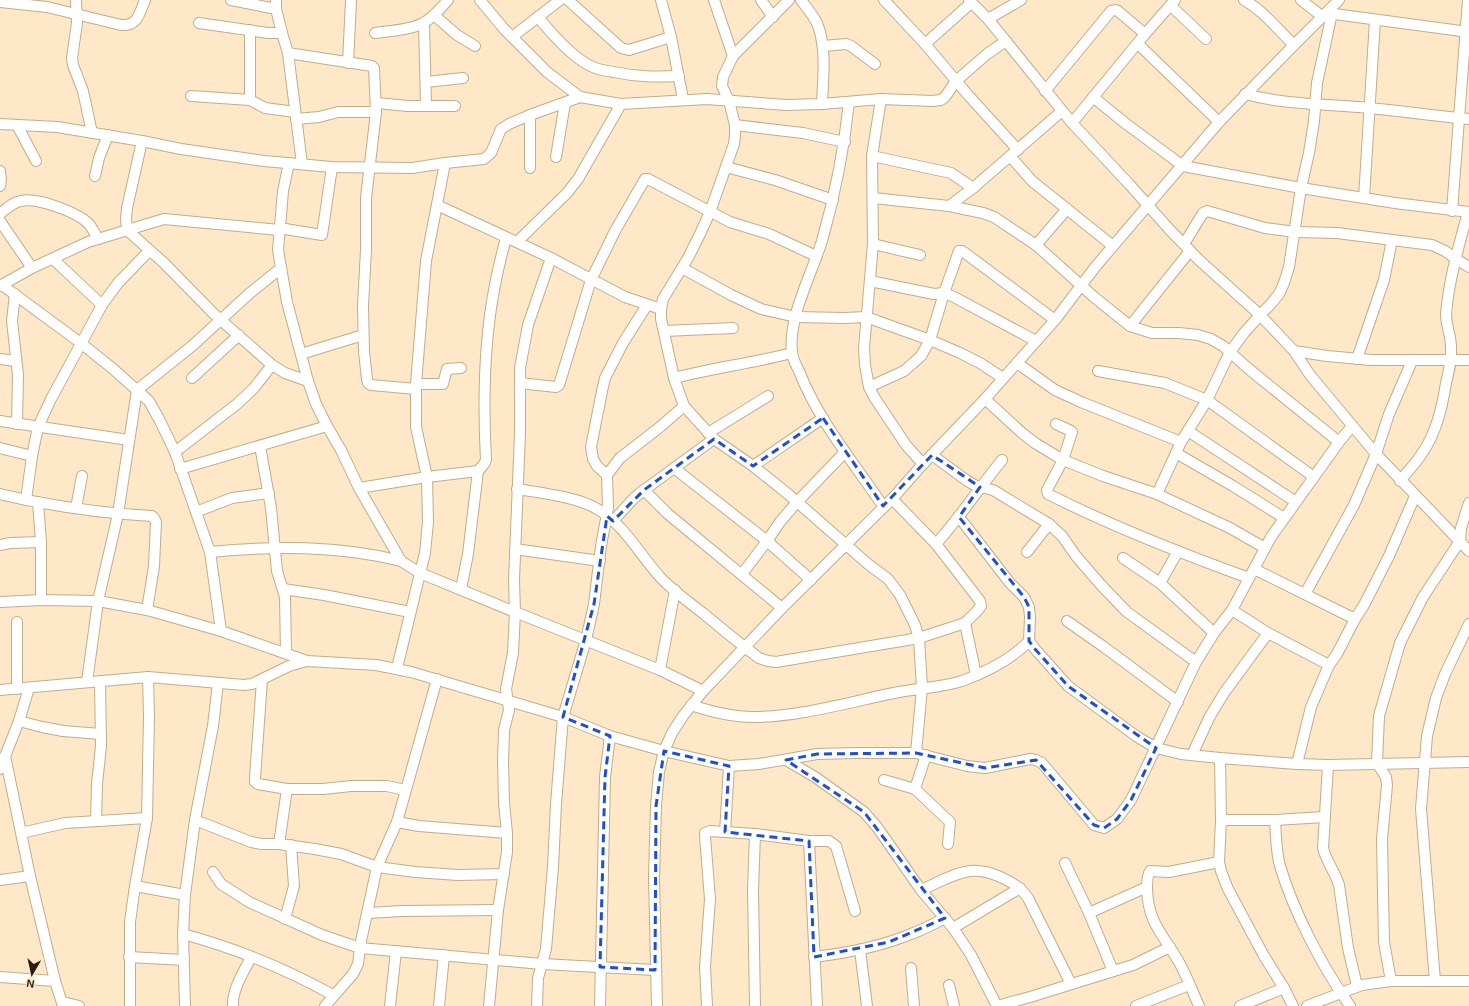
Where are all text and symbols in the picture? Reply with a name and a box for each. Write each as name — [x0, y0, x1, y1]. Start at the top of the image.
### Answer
north arrow — [12, 954, 52, 994]
text: N — [26, 977, 35, 990]

